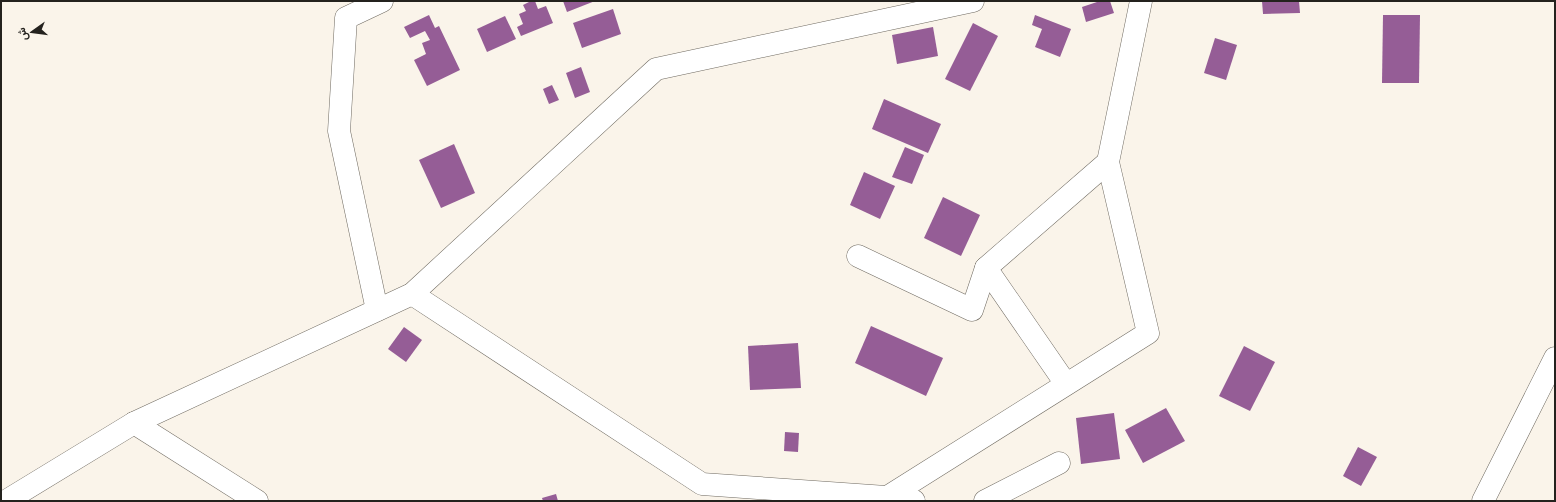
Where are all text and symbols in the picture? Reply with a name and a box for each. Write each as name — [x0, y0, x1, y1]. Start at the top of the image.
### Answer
north arrow — [12, 12, 52, 52]
text: ش — [14, 26, 31, 43]

